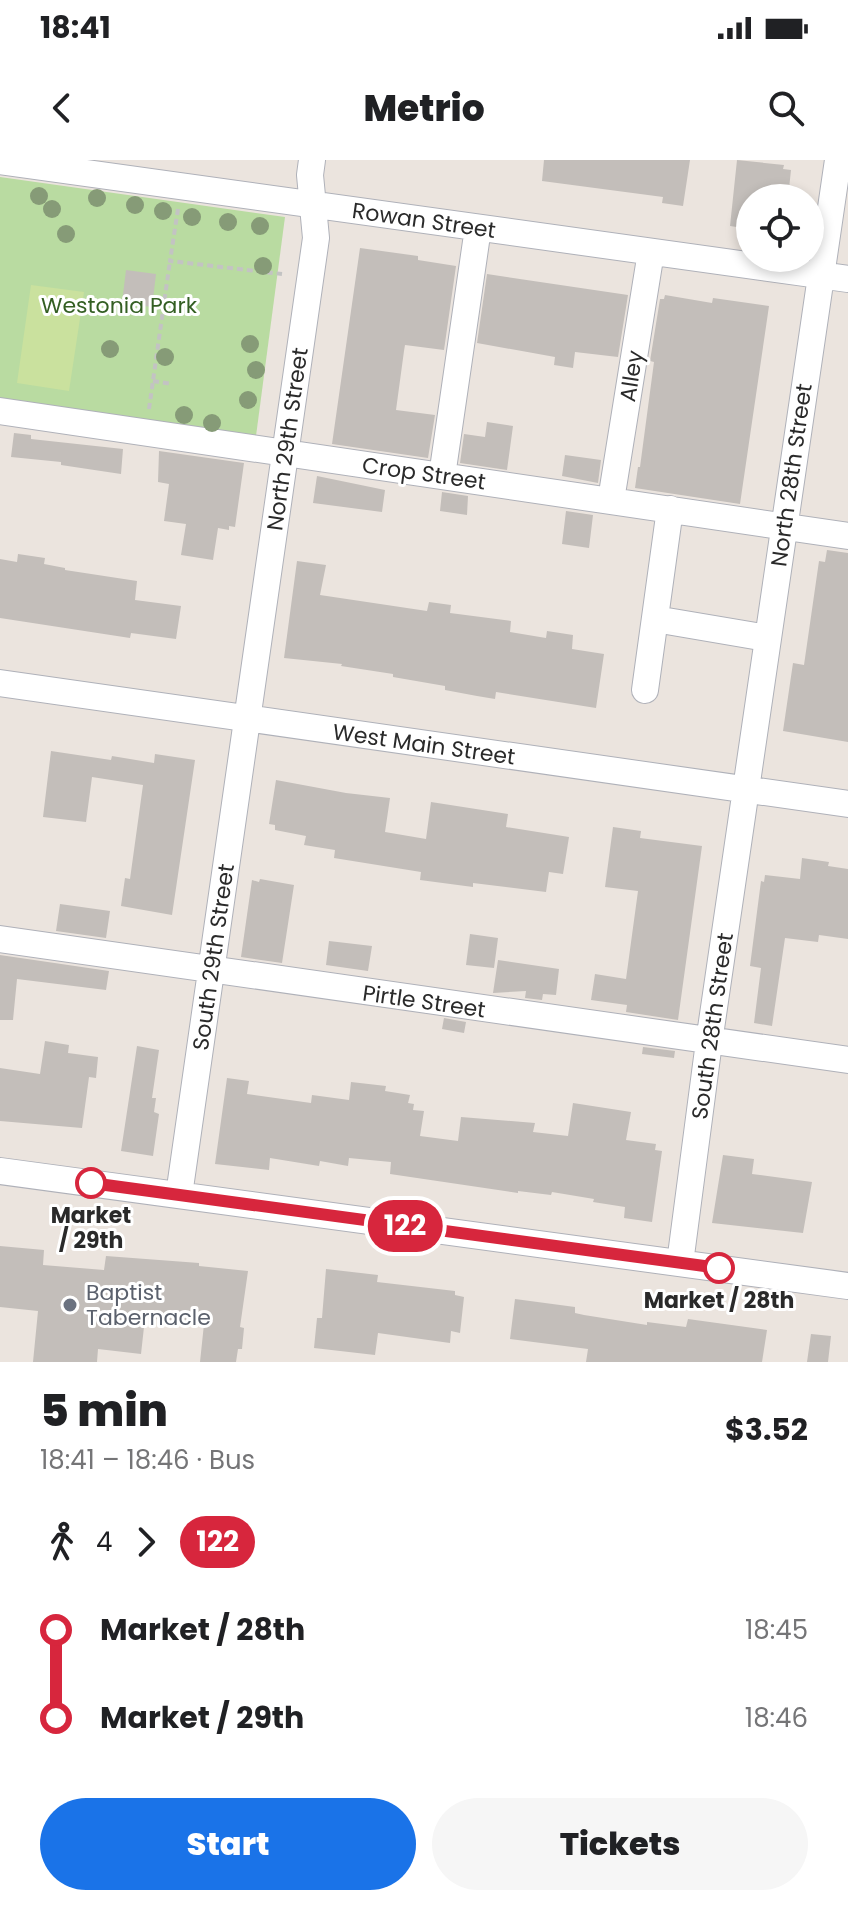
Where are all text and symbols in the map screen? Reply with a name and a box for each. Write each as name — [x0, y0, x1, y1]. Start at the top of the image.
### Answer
text: 18:41 — [40, 6, 111, 49]
text: Metrio — [363, 83, 485, 134]
icon: back — [40, 86, 84, 130]
icon: search — [764, 86, 808, 130]
map controls — [736, 184, 824, 272]
button: locate — [736, 184, 824, 272]
street label: Rowan Street — [350, 195, 498, 246]
park label: Westonia Park — [41, 290, 198, 321]
street label: North 29th Street — [259, 346, 316, 533]
street label: Alley — [612, 348, 651, 404]
street label: North 28th Street — [763, 381, 820, 569]
street label: Crop Street — [360, 449, 488, 498]
street label: West Main Street — [331, 716, 517, 773]
street label: South 29th Street — [185, 862, 242, 1052]
street label: South 28th Street — [684, 931, 741, 1121]
street label: Pirtle Street — [361, 978, 487, 1025]
marker: Market / 29th — [76, 1168, 106, 1198]
place label: Market / 29th — [51, 1200, 131, 1256]
line badge: 122 — [359, 1200, 451, 1252]
text: 122 — [384, 1206, 426, 1245]
marker: Market / 28th — [704, 1253, 734, 1283]
place label: Baptist Tabernacle — [86, 1277, 211, 1333]
place label: Market / 28th — [644, 1285, 794, 1316]
marker: Baptist Tabernacle — [61, 1296, 79, 1314]
text: 5 min — [40, 1380, 168, 1441]
text: $3.52 — [725, 1408, 808, 1451]
text: 18:41 – 18:46 · Bus — [40, 1442, 255, 1478]
icon: walk — [40, 1520, 84, 1564]
icon: forward — [124, 1520, 168, 1564]
text: 122 — [196, 1522, 239, 1561]
text: 4 — [96, 1524, 112, 1560]
text: Market / 28th — [100, 1608, 305, 1651]
text: 18:45 — [745, 1612, 808, 1648]
text: Market / 29th — [100, 1696, 304, 1739]
text: 18:46 — [745, 1700, 808, 1736]
button: Start — [40, 1798, 416, 1890]
button: Tickets — [432, 1798, 808, 1890]

